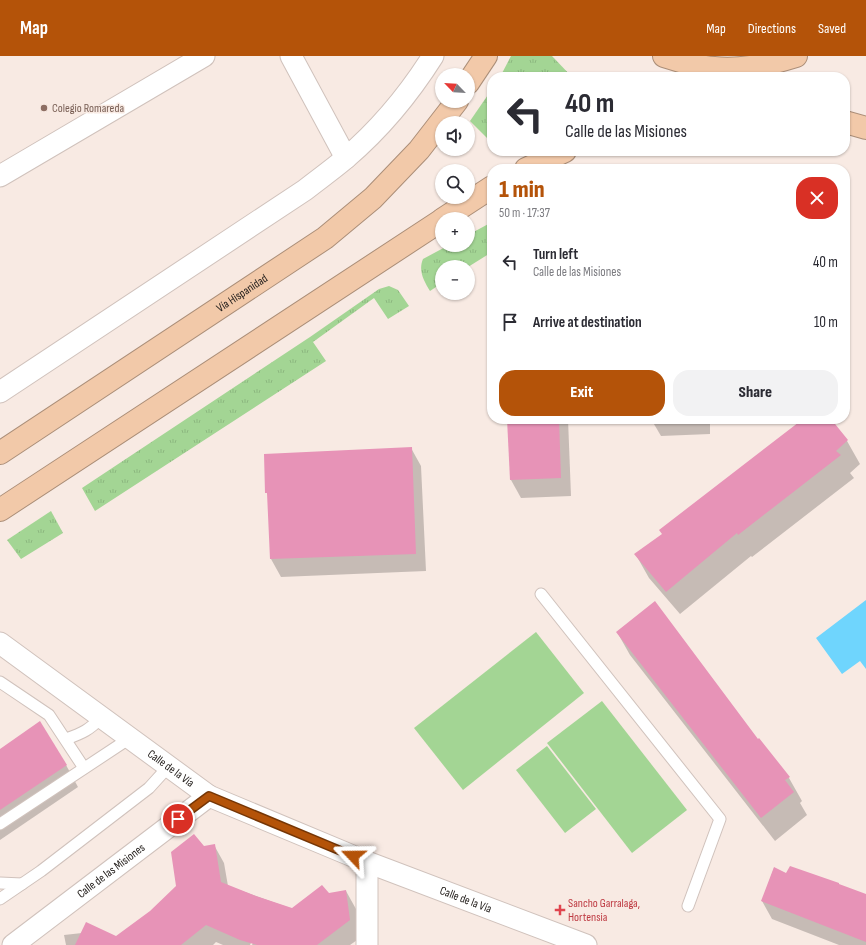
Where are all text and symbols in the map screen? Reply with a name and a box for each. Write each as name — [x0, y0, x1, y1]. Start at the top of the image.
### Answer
text: Map — [20, 17, 48, 40]
text: Map — [706, 20, 726, 37]
text: Directions — [748, 20, 796, 37]
text: Saved — [818, 20, 846, 37]
north arrow — [435, 68, 475, 108]
map controls — [435, 68, 475, 300]
text: 40 m — [565, 87, 614, 120]
icon: left — [499, 88, 551, 140]
place label: Colegio Romareda — [52, 101, 124, 116]
marker: Colegio Romareda — [39, 103, 49, 113]
button: sound — [435, 116, 475, 156]
text: Calle de las Misiones — [565, 121, 687, 142]
button: search — [435, 164, 475, 204]
text: 1 min — [499, 175, 545, 204]
button: close — [796, 177, 838, 219]
text: 50 m · 17:37 — [499, 205, 550, 221]
button: + — [435, 212, 475, 252]
text: Turn left — [533, 245, 578, 264]
icon: left — [499, 251, 521, 273]
text: 40 m — [813, 253, 838, 272]
button: − — [435, 260, 475, 300]
text: Calle de las Misiones — [533, 264, 621, 280]
street label: Vía Hispanidad — [214, 271, 271, 316]
icon: arrive — [499, 311, 521, 333]
text: Arrive at destination — [533, 313, 642, 332]
text: 10 m — [814, 313, 838, 332]
button: Exit — [499, 370, 665, 416]
button: Share — [673, 370, 838, 416]
street label: Calle de la Vía — [144, 747, 197, 791]
pin — [161, 802, 195, 836]
icon: arrive — [167, 808, 189, 830]
position arrow — [332, 835, 374, 877]
street label: Calle de las Misiones — [74, 840, 148, 902]
street label: Calle de la Vía — [438, 883, 494, 917]
place label: Sancho Garralaga, Hortensia — [568, 896, 640, 925]
marker: Sancho Garralaga, Hortensia — [555, 905, 565, 915]

